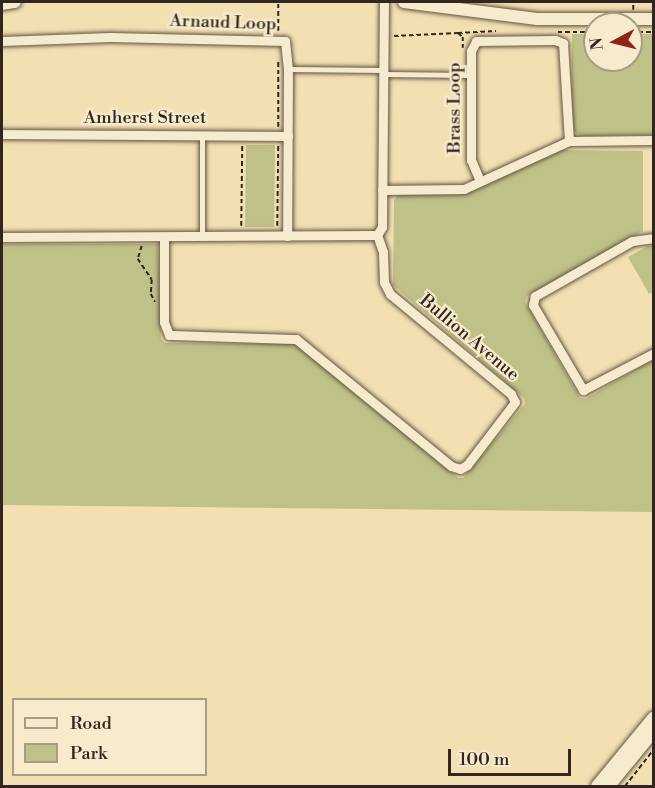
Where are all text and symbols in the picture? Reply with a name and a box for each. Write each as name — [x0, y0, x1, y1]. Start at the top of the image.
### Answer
street label: Arnaud Loop — [169, 10, 277, 36]
north arrow — [583, 12, 643, 72]
text: N — [586, 36, 608, 51]
street label: Brass Loop — [444, 62, 466, 154]
street label: Amherst Street — [84, 107, 206, 129]
street label: Bullion Avenue — [415, 290, 523, 386]
legend — [12, 698, 207, 776]
text: Road — [70, 712, 112, 735]
scale bar — [451, 737, 574, 775]
text: Park — [70, 742, 107, 765]
text: 100 m — [459, 748, 510, 771]

